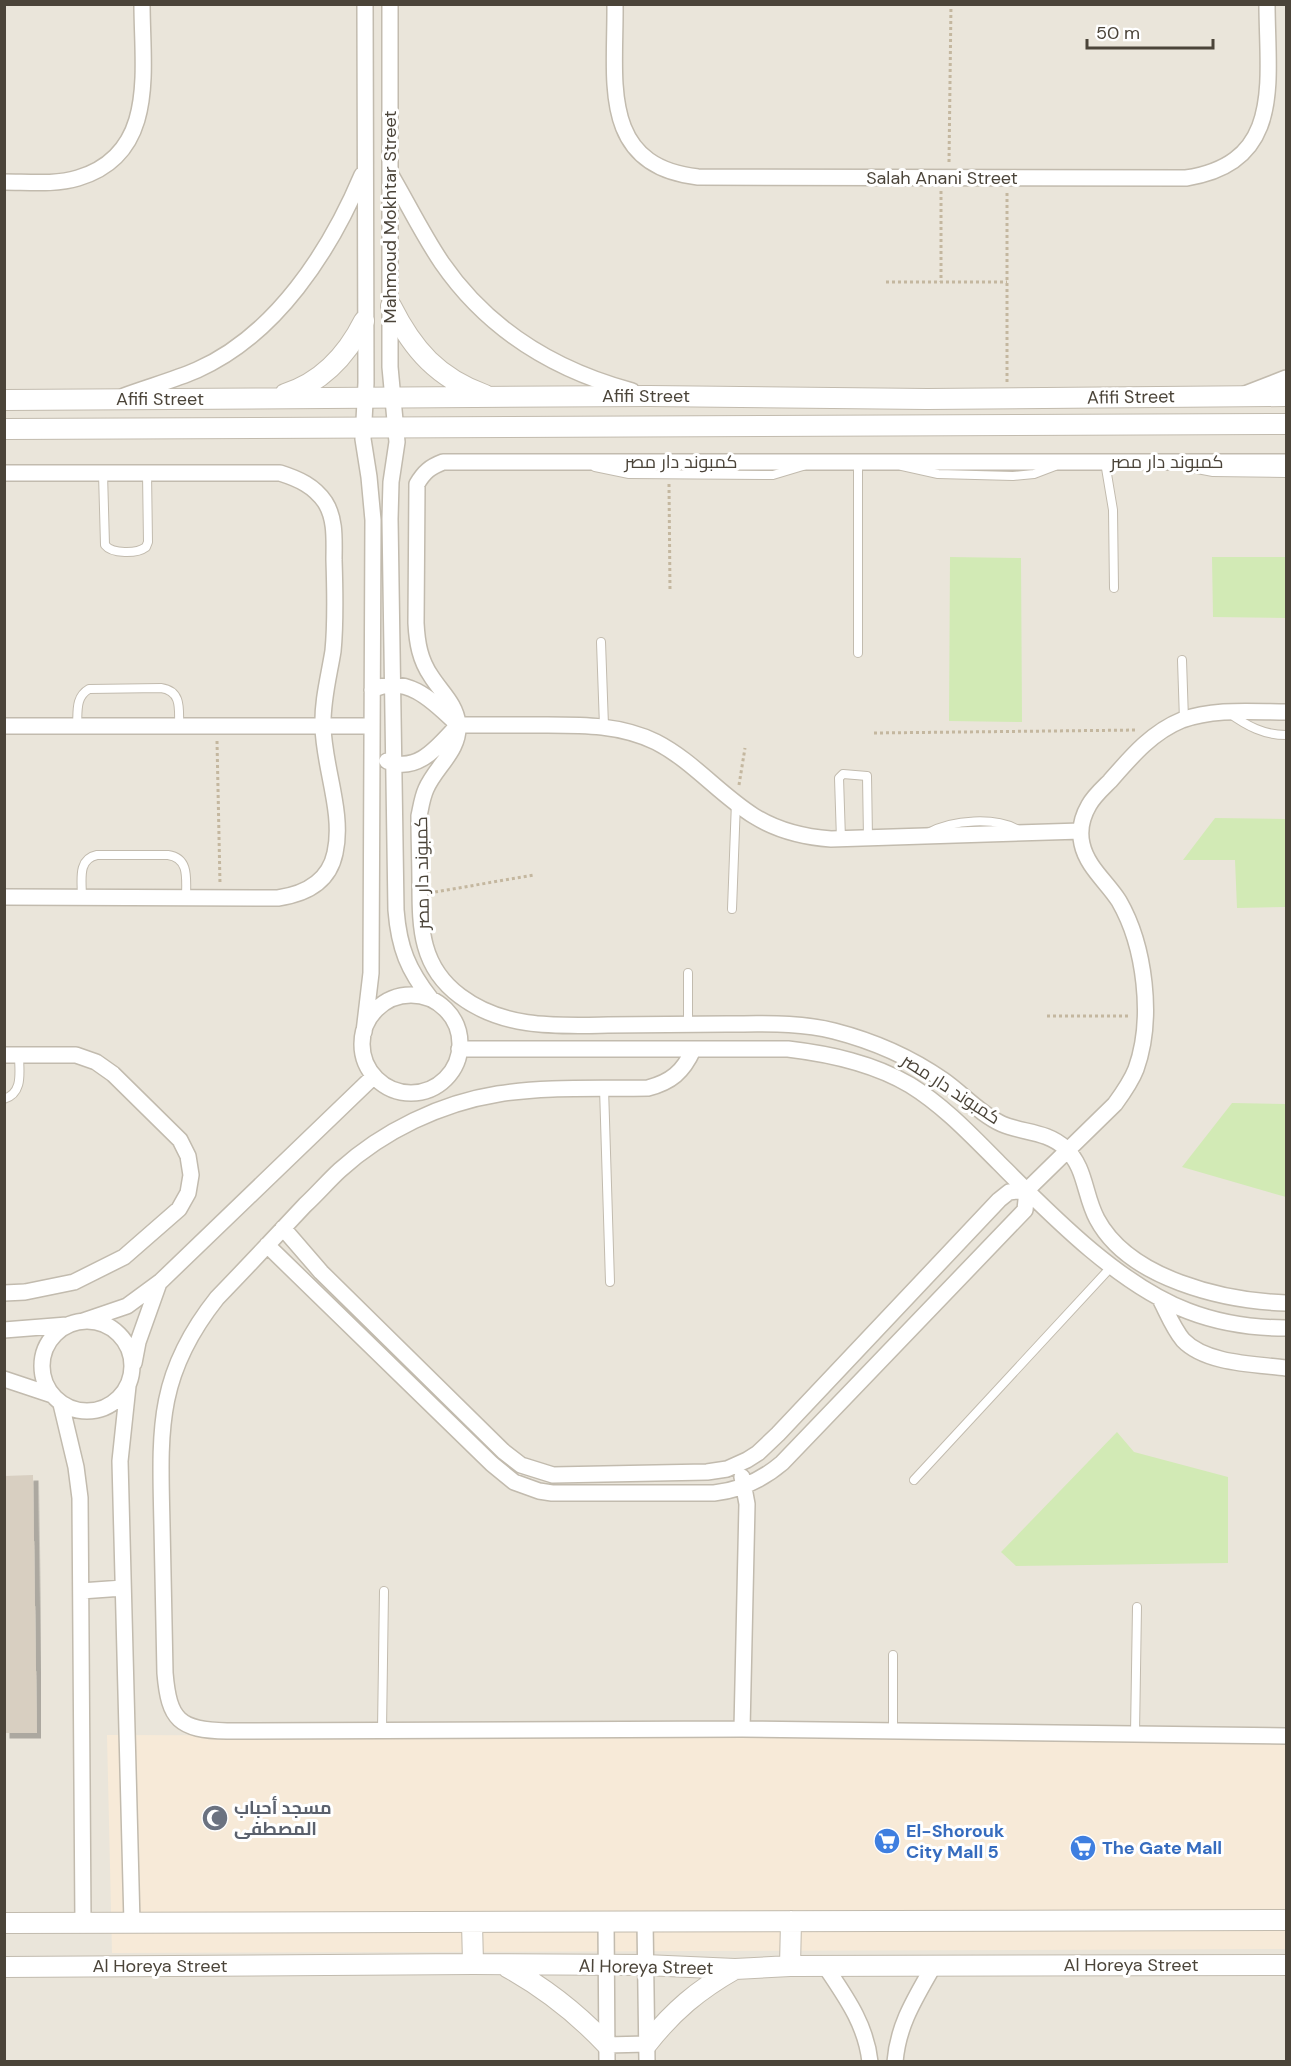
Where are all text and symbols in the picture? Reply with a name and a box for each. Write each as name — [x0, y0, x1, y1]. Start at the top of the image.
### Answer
scale bar — [1087, 12, 1213, 50]
text: 50 m — [1096, 21, 1140, 45]
street label: Mahmoud Mokhtar Street — [378, 111, 402, 323]
street label: Salah Anani Street — [866, 166, 1018, 190]
street label: Afifi Street — [602, 384, 690, 408]
street label: Afifi Street — [1087, 384, 1175, 410]
street label: Afifi Street — [116, 387, 204, 411]
street label: كمبوند دار مصر — [623, 450, 738, 474]
street label: كمبوند دار مصر — [1109, 450, 1224, 474]
street label: كمبوند دار مصر — [409, 816, 435, 931]
street label: كمبوند دار مصر — [896, 1048, 1005, 1130]
place label: مسجد أحباب المصطفى — [234, 1795, 332, 1841]
mosque icon: مسجد أحباب المصطفى — [200, 1803, 230, 1833]
place label: El-Shorouk City Mall 5 — [906, 1819, 1005, 1864]
supermarket icon: El-Shorouk City Mall 5 — [872, 1826, 902, 1856]
supermarket icon: The Gate Mall — [1068, 1833, 1098, 1863]
place label: The Gate Mall — [1102, 1836, 1222, 1860]
street label: Al Horeya Street — [1064, 1953, 1198, 1977]
street label: Al Horeya Street — [93, 1954, 227, 1978]
street label: Al Horeya Street — [578, 1954, 714, 1980]

